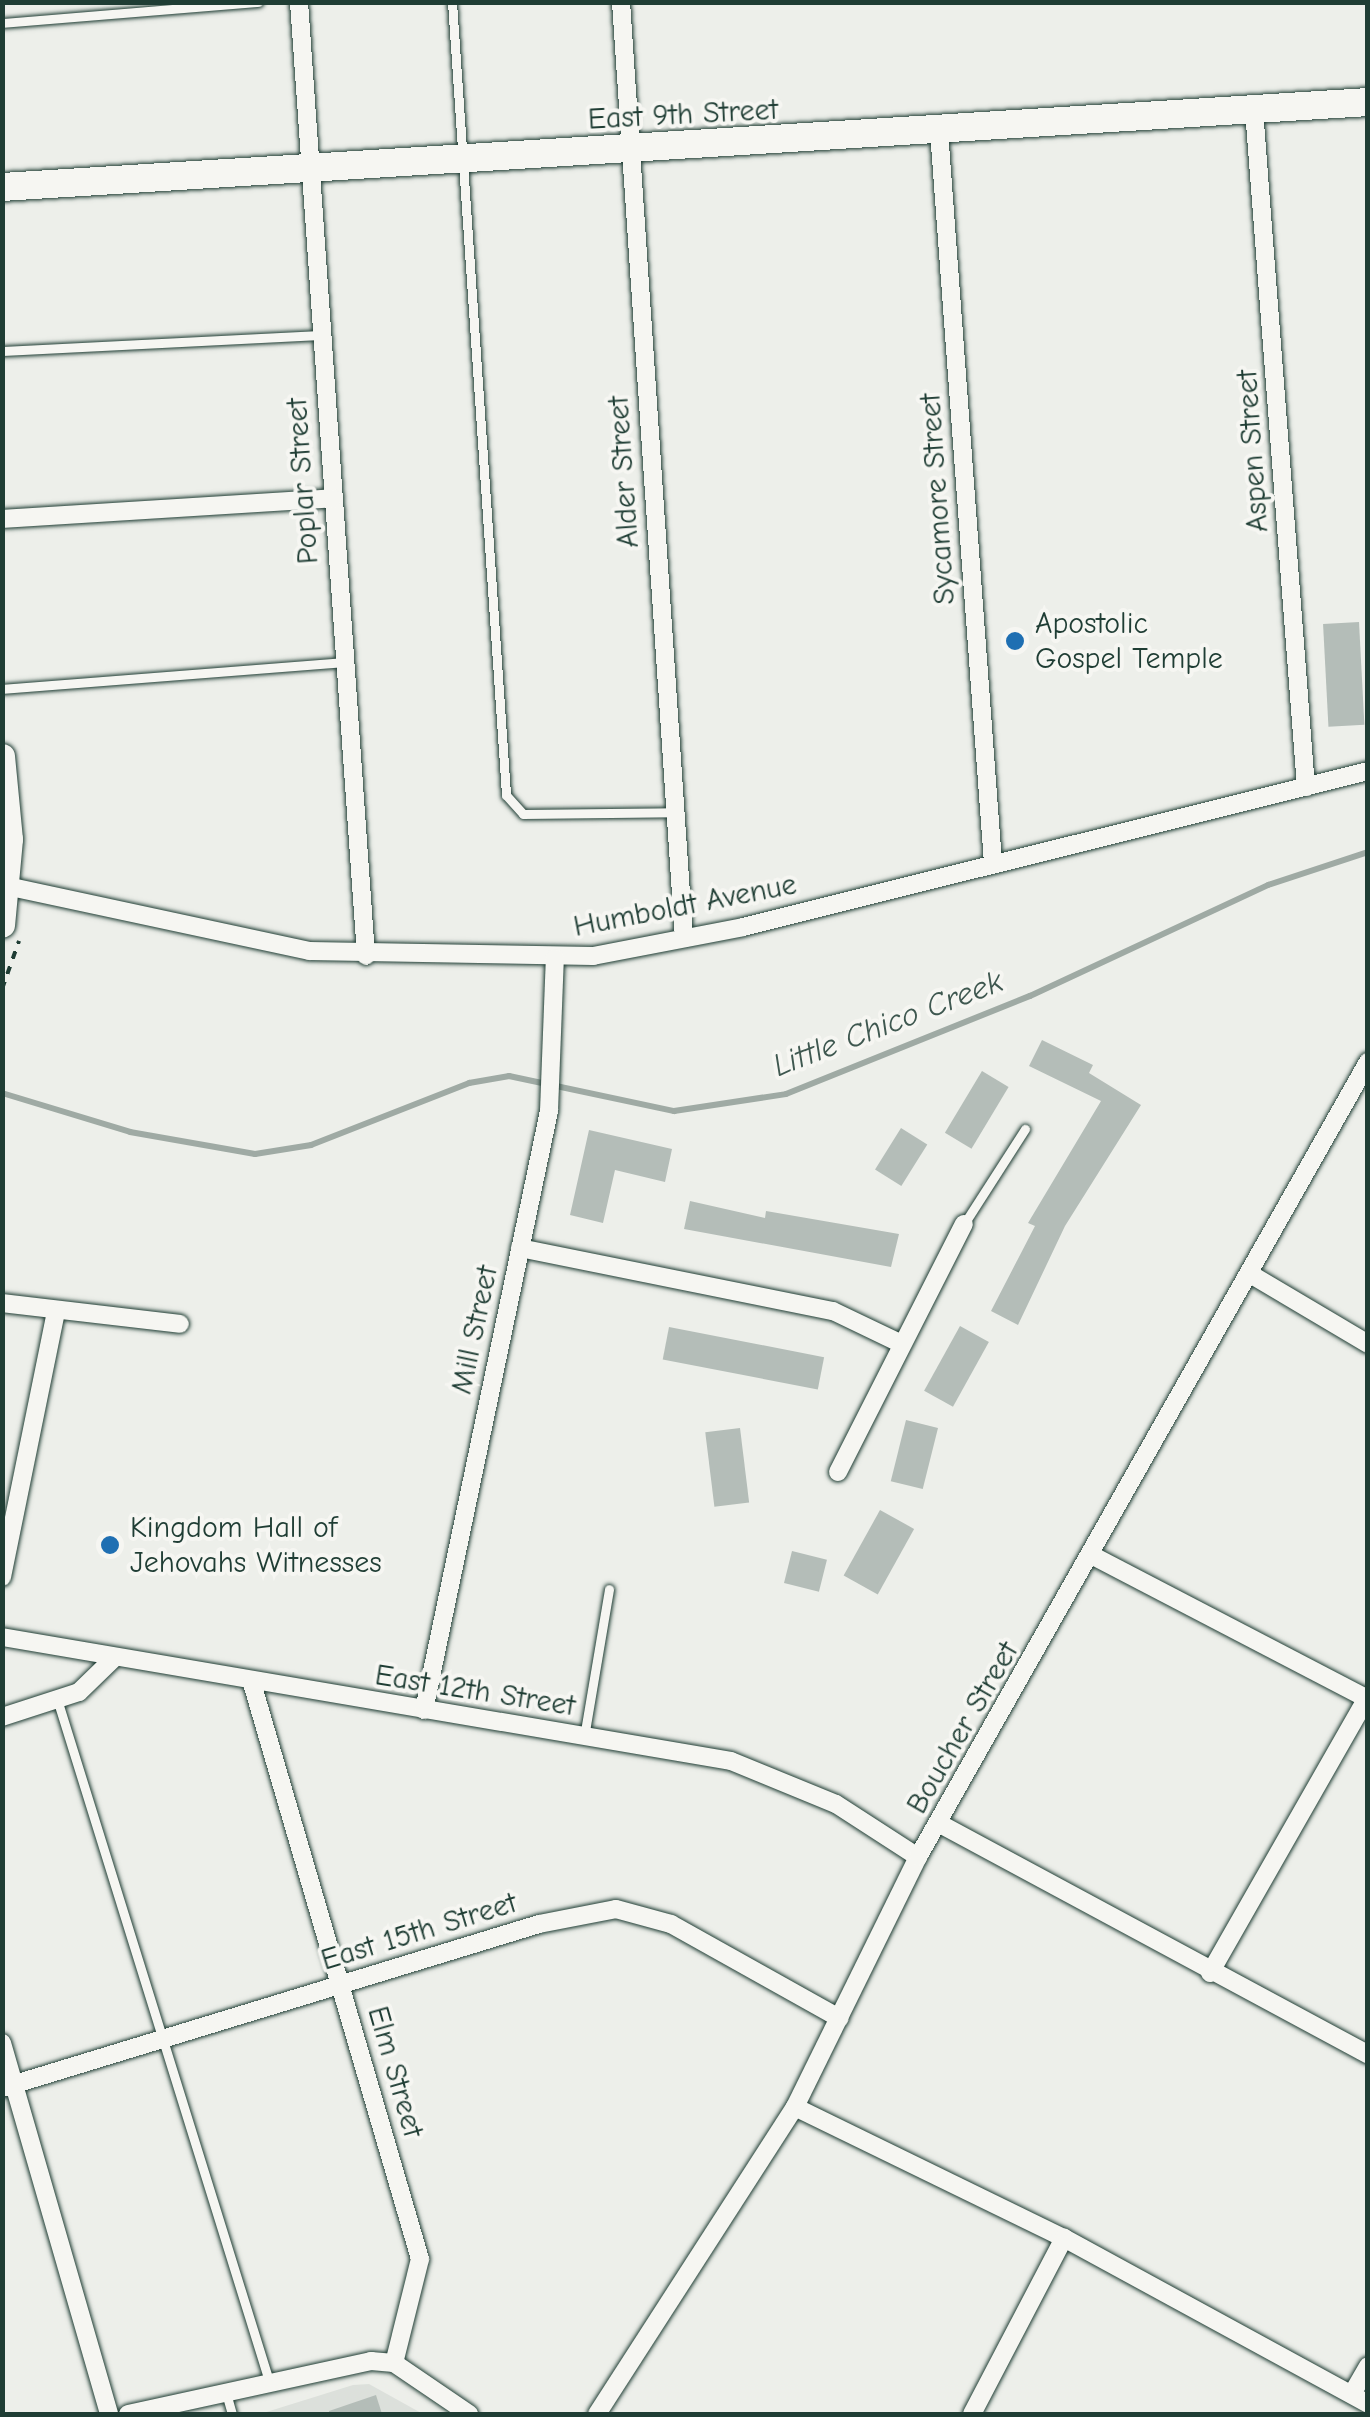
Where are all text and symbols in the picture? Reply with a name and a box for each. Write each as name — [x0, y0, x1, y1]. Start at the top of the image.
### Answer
street label: East 9th Street — [587, 92, 779, 138]
street label: Aspen Street — [1229, 369, 1277, 533]
street label: Sycamore Street — [913, 392, 963, 606]
street label: Alder Street — [601, 395, 647, 549]
street label: Poplar Street — [279, 397, 327, 565]
place label: Apostolic Gospel Temple — [1035, 606, 1223, 676]
marker: Apostolic Gospel Temple — [1004, 630, 1026, 652]
street label: Humboldt Avenue — [571, 867, 799, 945]
water label: Little Chico Creek — [768, 962, 1008, 1086]
street label: Mill Street — [444, 1263, 506, 1397]
place label: Kingdom Hall of Jehovahs Witnesses — [130, 1510, 382, 1580]
marker: Kingdom Hall of Jehovahs Witnesses — [99, 1534, 121, 1556]
street label: Boucher Street — [899, 1636, 1027, 1820]
street label: East 12th Street — [372, 1657, 578, 1725]
street label: East 15th Street — [317, 1885, 521, 1979]
street label: Elm Street — [359, 2002, 431, 2142]

